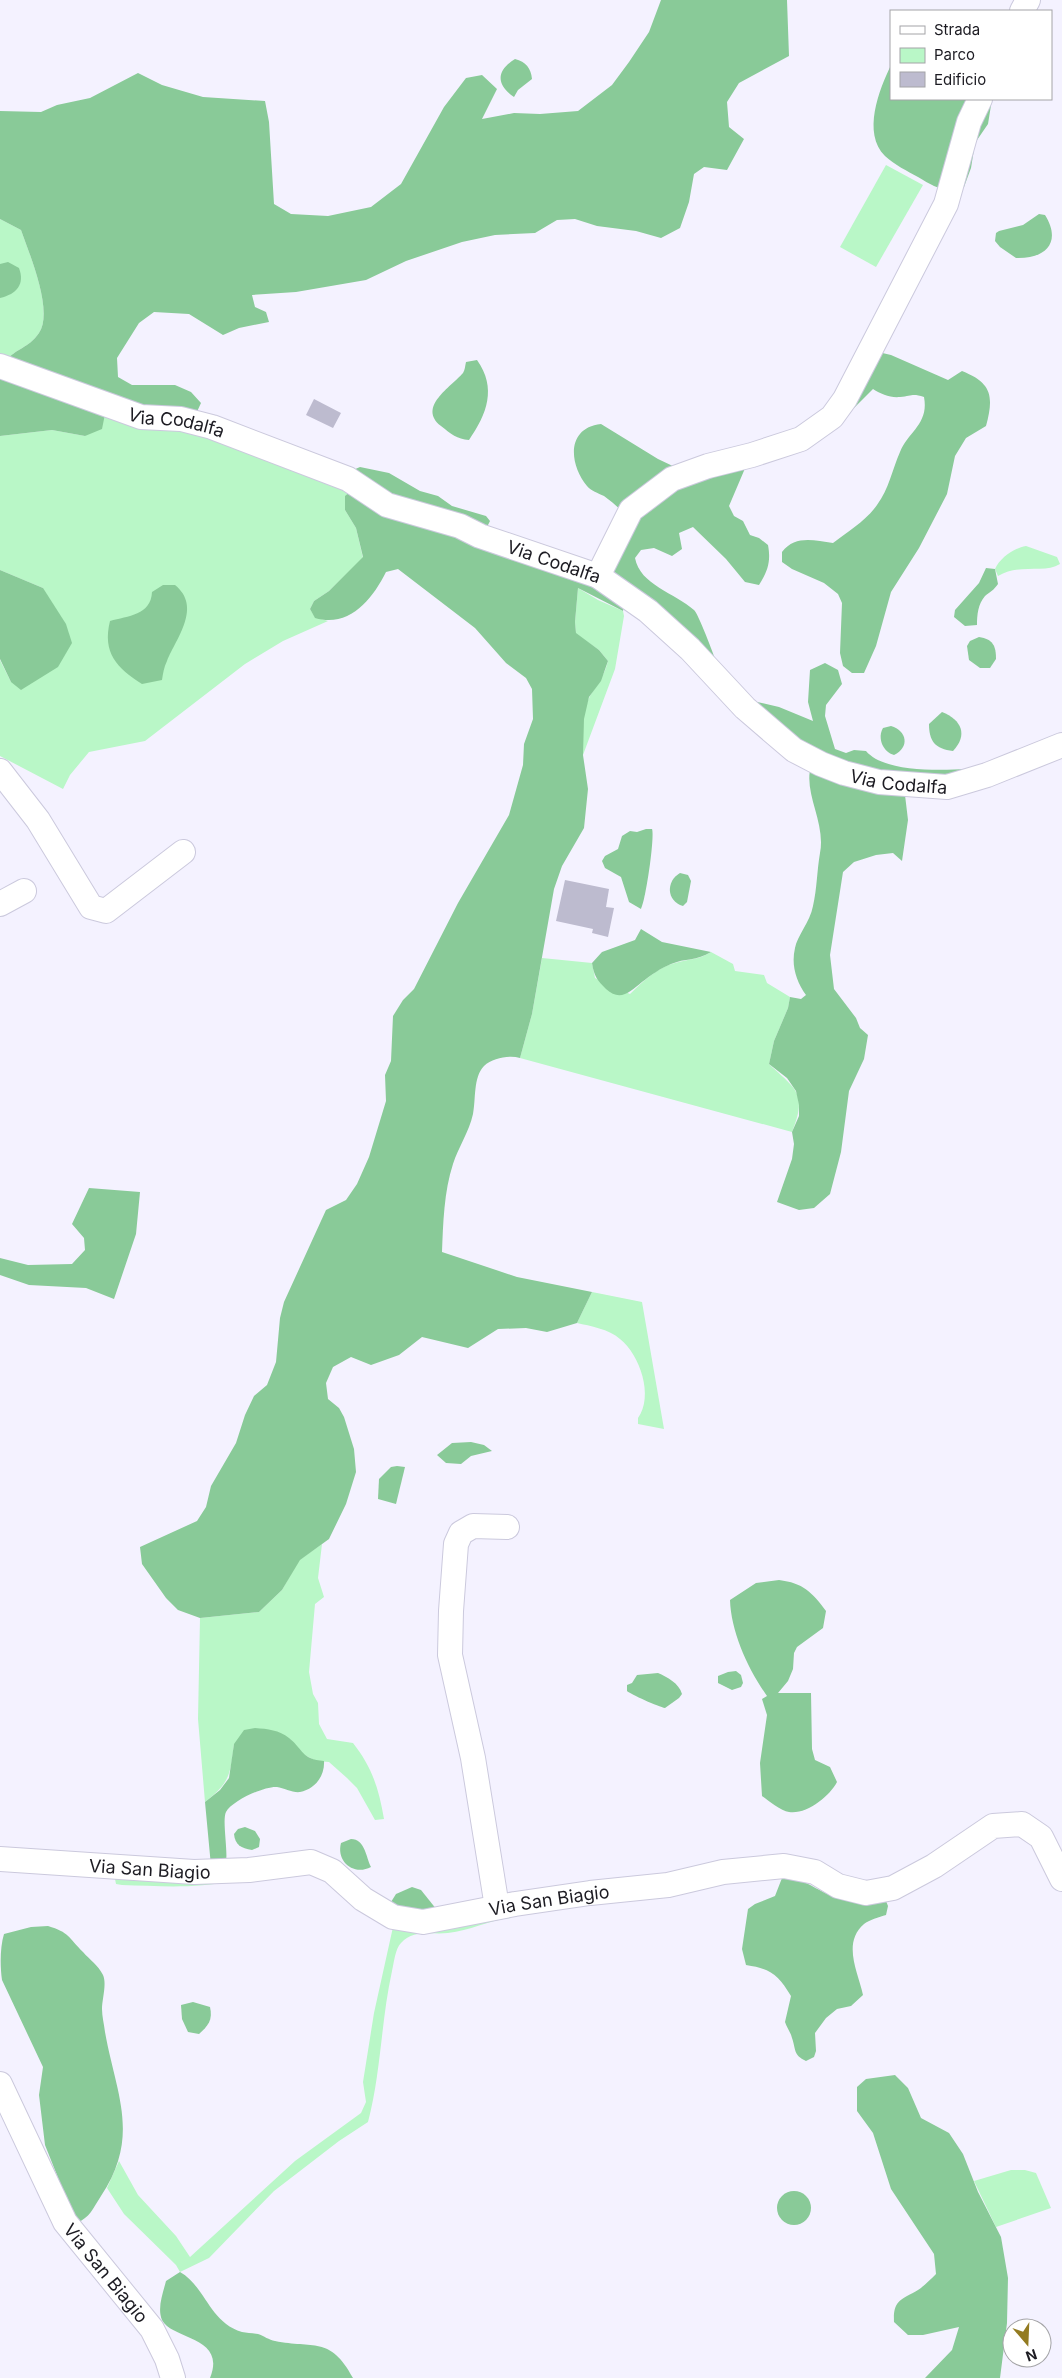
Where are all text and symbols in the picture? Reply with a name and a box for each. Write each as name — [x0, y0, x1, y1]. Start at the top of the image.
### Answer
legend — [890, 10, 1052, 100]
text: Strada — [934, 20, 980, 39]
text: Parco — [934, 45, 975, 64]
text: Edificio — [934, 70, 986, 89]
street label: Via Codalfa — [125, 403, 228, 441]
street label: Via Codalfa — [504, 535, 604, 587]
street label: Via Codalfa — [848, 764, 948, 797]
street label: Via San Biagio — [88, 1854, 211, 1883]
street label: Via San Biagio — [487, 1881, 610, 1919]
street label: Via San Biagio — [60, 2219, 153, 2327]
north arrow — [1002, 2318, 1052, 2368]
text: N — [1024, 2346, 1039, 2366]

